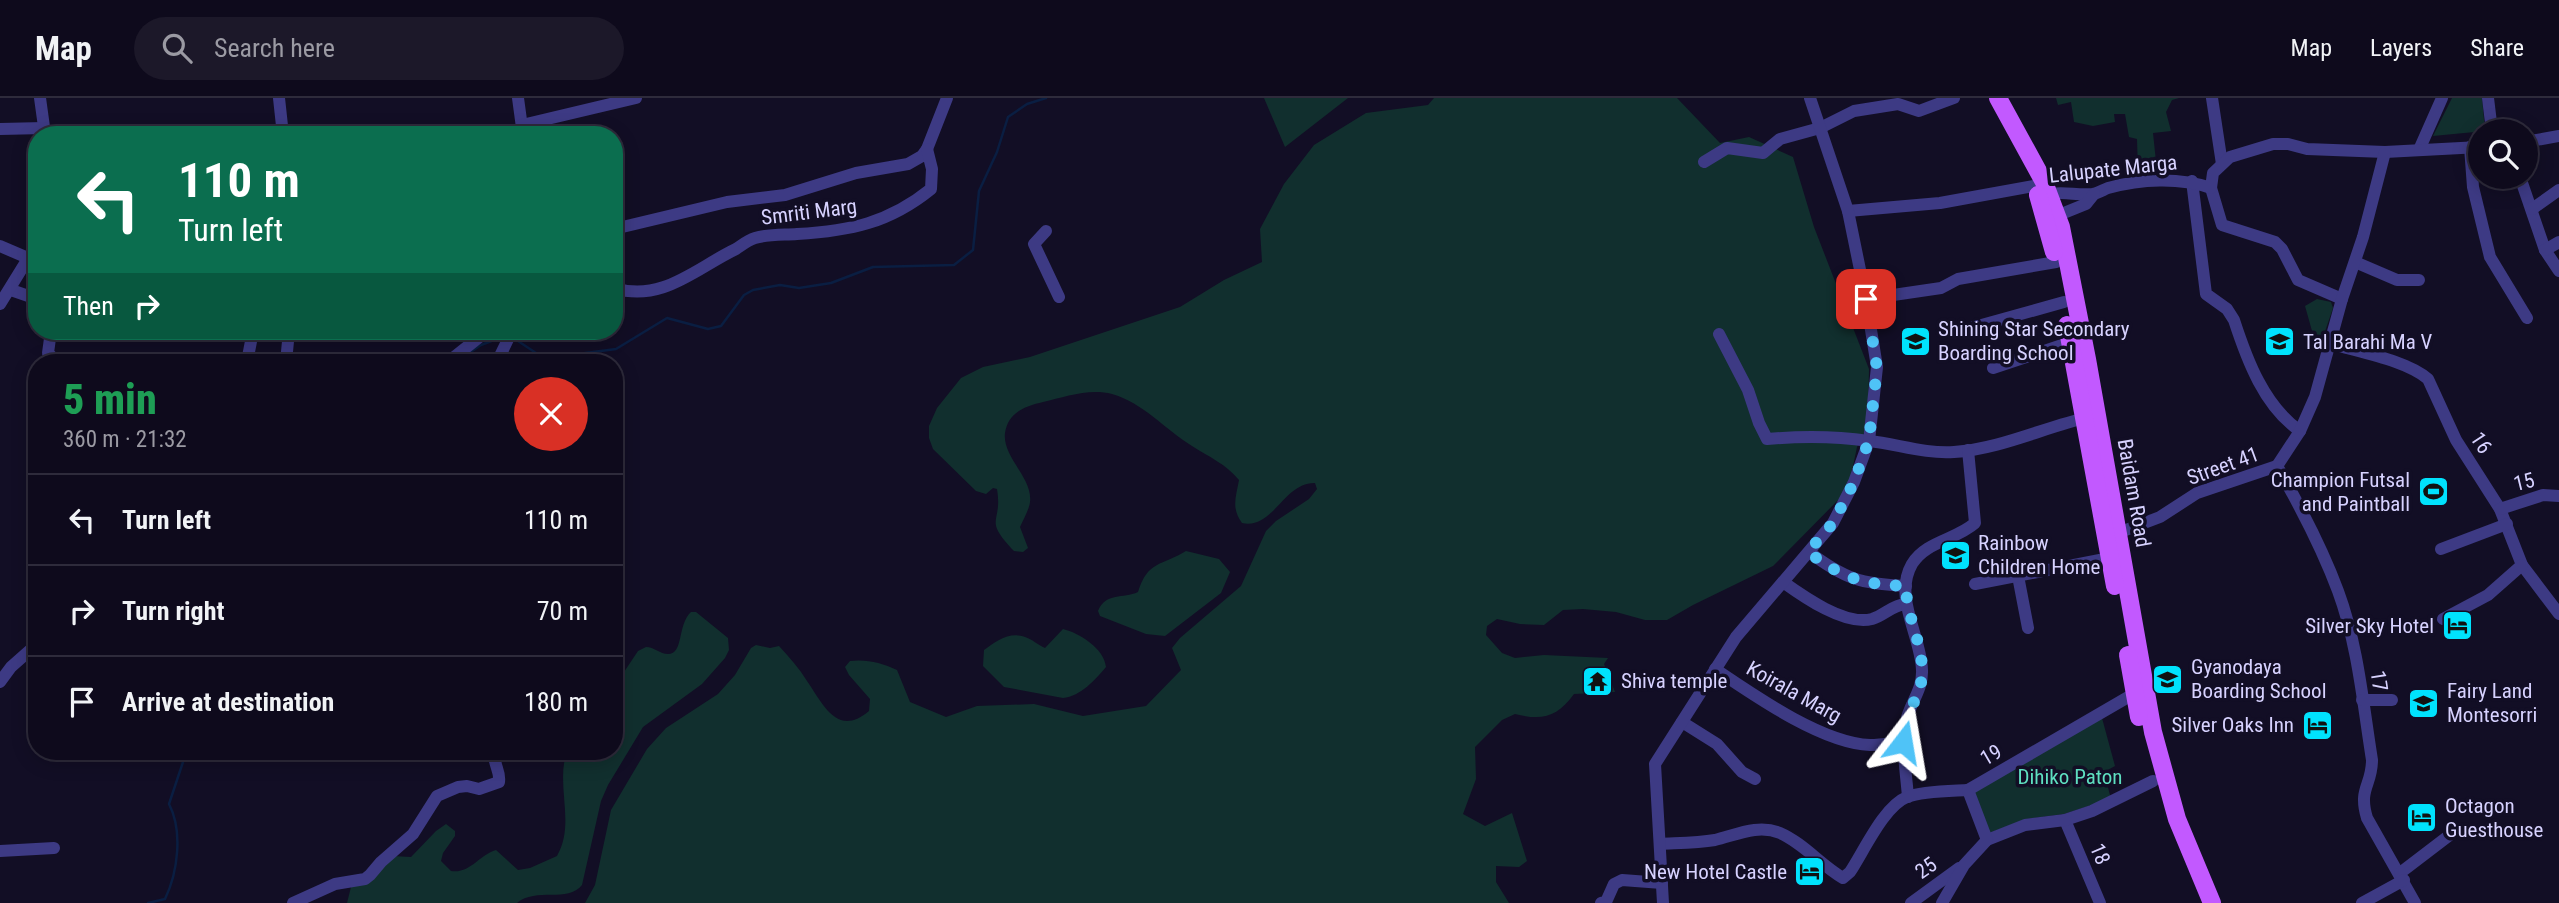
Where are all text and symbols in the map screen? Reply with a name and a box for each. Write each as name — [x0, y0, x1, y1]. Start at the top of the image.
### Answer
search box — [134, 17, 624, 80]
text: Map — [35, 29, 92, 68]
icon: search — [158, 29, 196, 67]
text: Search here — [214, 33, 335, 63]
text: Map — [2291, 34, 2332, 62]
text: Layers — [2370, 34, 2432, 62]
text: Share — [2470, 34, 2524, 62]
map controls — [2468, 119, 2538, 189]
button: search — [2468, 119, 2538, 189]
street label: Lalupate Marga — [2048, 150, 2178, 188]
text: 110 m — [178, 152, 300, 209]
icon: left — [63, 154, 154, 245]
street label: Smriti Marg — [760, 194, 858, 230]
text: Turn left — [178, 211, 283, 249]
pin — [1836, 269, 1896, 329]
icon: arrive — [1847, 280, 1885, 318]
icon: right — [128, 287, 166, 325]
text: Then — [63, 291, 114, 321]
place label: Shining Star Secondary Boarding School — [1938, 317, 2130, 365]
school or university icon: Shining Star Secondary Boarding School — [1898, 324, 1932, 358]
school or university icon: Tal Barahi Ma V — [2263, 325, 2297, 359]
place label: Tal Barahi Ma V — [2303, 330, 2433, 354]
text: 5 min — [63, 375, 157, 424]
button: close — [514, 377, 588, 451]
text: 360 m · 21:32 — [63, 426, 187, 453]
street label: 16 — [2465, 428, 2497, 458]
street label: Baidam Road — [2113, 437, 2155, 549]
street label: Street 41 — [2184, 442, 2262, 490]
place label: Champion Futsal and Paintball — [2271, 468, 2410, 516]
street label: 15 — [2511, 468, 2537, 496]
sports icon: Champion Futsal and Paintball — [2416, 475, 2450, 509]
icon: left — [63, 501, 101, 539]
text: Turn left — [122, 505, 211, 535]
text: 110 m — [524, 505, 588, 535]
place label: Rainbow Children Home — [1978, 531, 2101, 579]
school or university icon: Rainbow Children Home — [1938, 538, 1972, 572]
icon: right — [63, 592, 101, 630]
text: Turn right — [122, 596, 224, 626]
text: 70 m — [537, 596, 588, 626]
hotel icon: Silver Sky Hotel — [2440, 609, 2474, 643]
place label: Silver Sky Hotel — [2305, 614, 2434, 638]
place label: Gyanodaya Boarding School — [2191, 655, 2327, 703]
street label: Koirala Marg — [1742, 656, 1846, 728]
school or university icon: Gyanodaya Boarding School — [2151, 662, 2185, 696]
temple icon: Shiva temple — [1581, 664, 1615, 698]
place label: Shiva temple — [1621, 669, 1728, 693]
street label: 17 — [2366, 669, 2392, 693]
place label: Fairy Land Montesorri — [2447, 679, 2537, 727]
icon: arrive — [63, 683, 101, 721]
school or university icon: Fairy Land Montesorri — [2407, 686, 2441, 720]
text: Arrive at destination — [122, 687, 334, 717]
text: 180 m — [524, 687, 588, 717]
position arrow — [1866, 705, 1940, 779]
hotel icon: Silver Oaks Inn — [2300, 708, 2334, 742]
place label: Silver Oaks Inn — [2171, 713, 2294, 737]
street label: 19 — [1976, 739, 2006, 771]
park label: Dihiko Paton — [2018, 765, 2122, 789]
place label: Octagon Guesthouse — [2445, 794, 2544, 842]
hotel icon: Octagon Guesthouse — [2405, 801, 2439, 835]
street label: 18 — [2085, 840, 2115, 868]
street label: 25 — [1911, 852, 1941, 884]
hotel icon: New Hotel Castle — [1793, 855, 1827, 889]
place label: New Hotel Castle — [1644, 860, 1787, 884]

